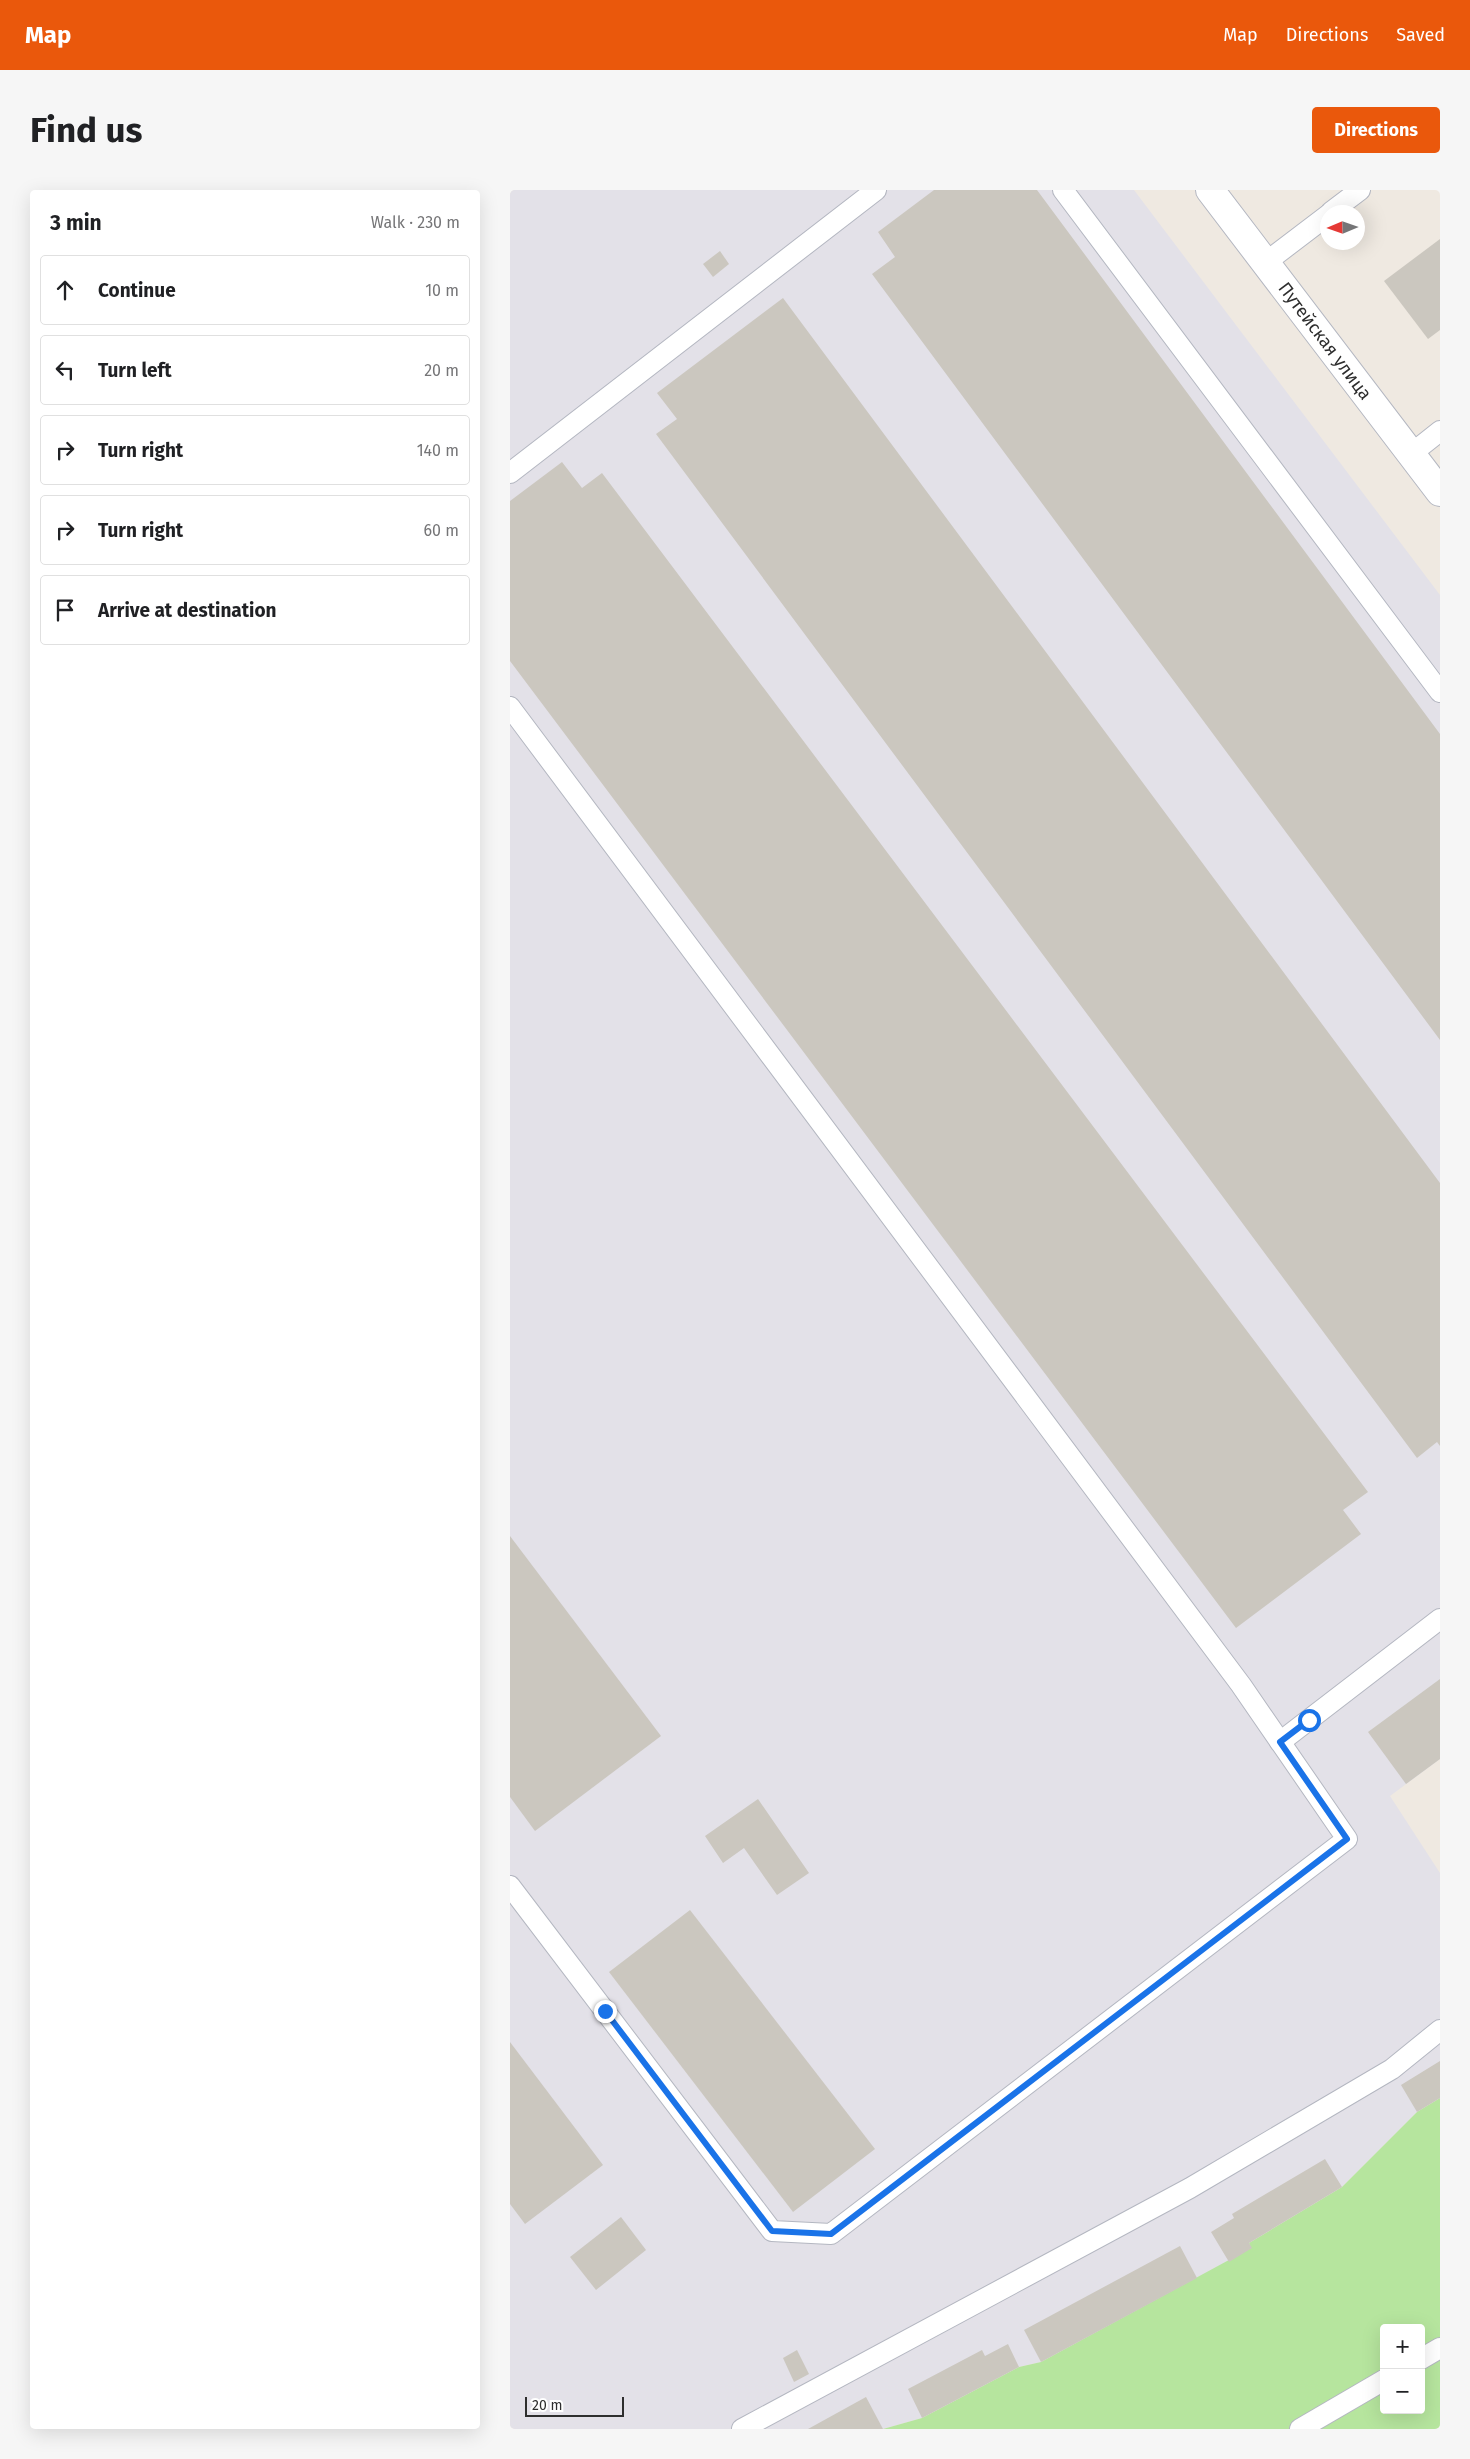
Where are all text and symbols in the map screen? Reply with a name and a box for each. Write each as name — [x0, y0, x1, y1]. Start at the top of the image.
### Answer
text: Map — [25, 21, 71, 49]
text: Map — [1223, 24, 1258, 46]
text: Directions — [1286, 24, 1368, 46]
text: Saved — [1396, 24, 1445, 46]
button: Directions — [1312, 107, 1440, 153]
text: Find us — [30, 109, 142, 151]
north arrow — [1320, 205, 1365, 250]
text: 3 min — [50, 210, 102, 236]
text: Walk · 230 m — [371, 213, 460, 232]
icon: ahead — [51, 276, 79, 304]
street label: Путейская улица — [1274, 278, 1376, 404]
text: Continue — [98, 279, 176, 302]
text: 10 m — [425, 281, 459, 300]
icon: left — [51, 356, 79, 384]
text: Turn left — [98, 359, 172, 382]
text: 20 m — [424, 361, 459, 380]
icon: right — [51, 436, 79, 464]
text: Turn right — [98, 439, 183, 462]
text: 140 m — [417, 441, 459, 460]
icon: right — [51, 516, 79, 544]
text: Turn right — [98, 519, 183, 542]
text: 60 m — [424, 521, 459, 540]
icon: arrive — [51, 596, 79, 624]
text: Arrive at destination — [98, 599, 277, 622]
route start — [1298, 1709, 1321, 1732]
route end — [594, 2000, 617, 2023]
map controls — [1380, 2324, 1425, 2414]
button: + — [1380, 2324, 1425, 2369]
button: − — [1380, 2369, 1425, 2414]
scale bar — [525, 2394, 624, 2417]
text: 20 m — [532, 2397, 562, 2414]

